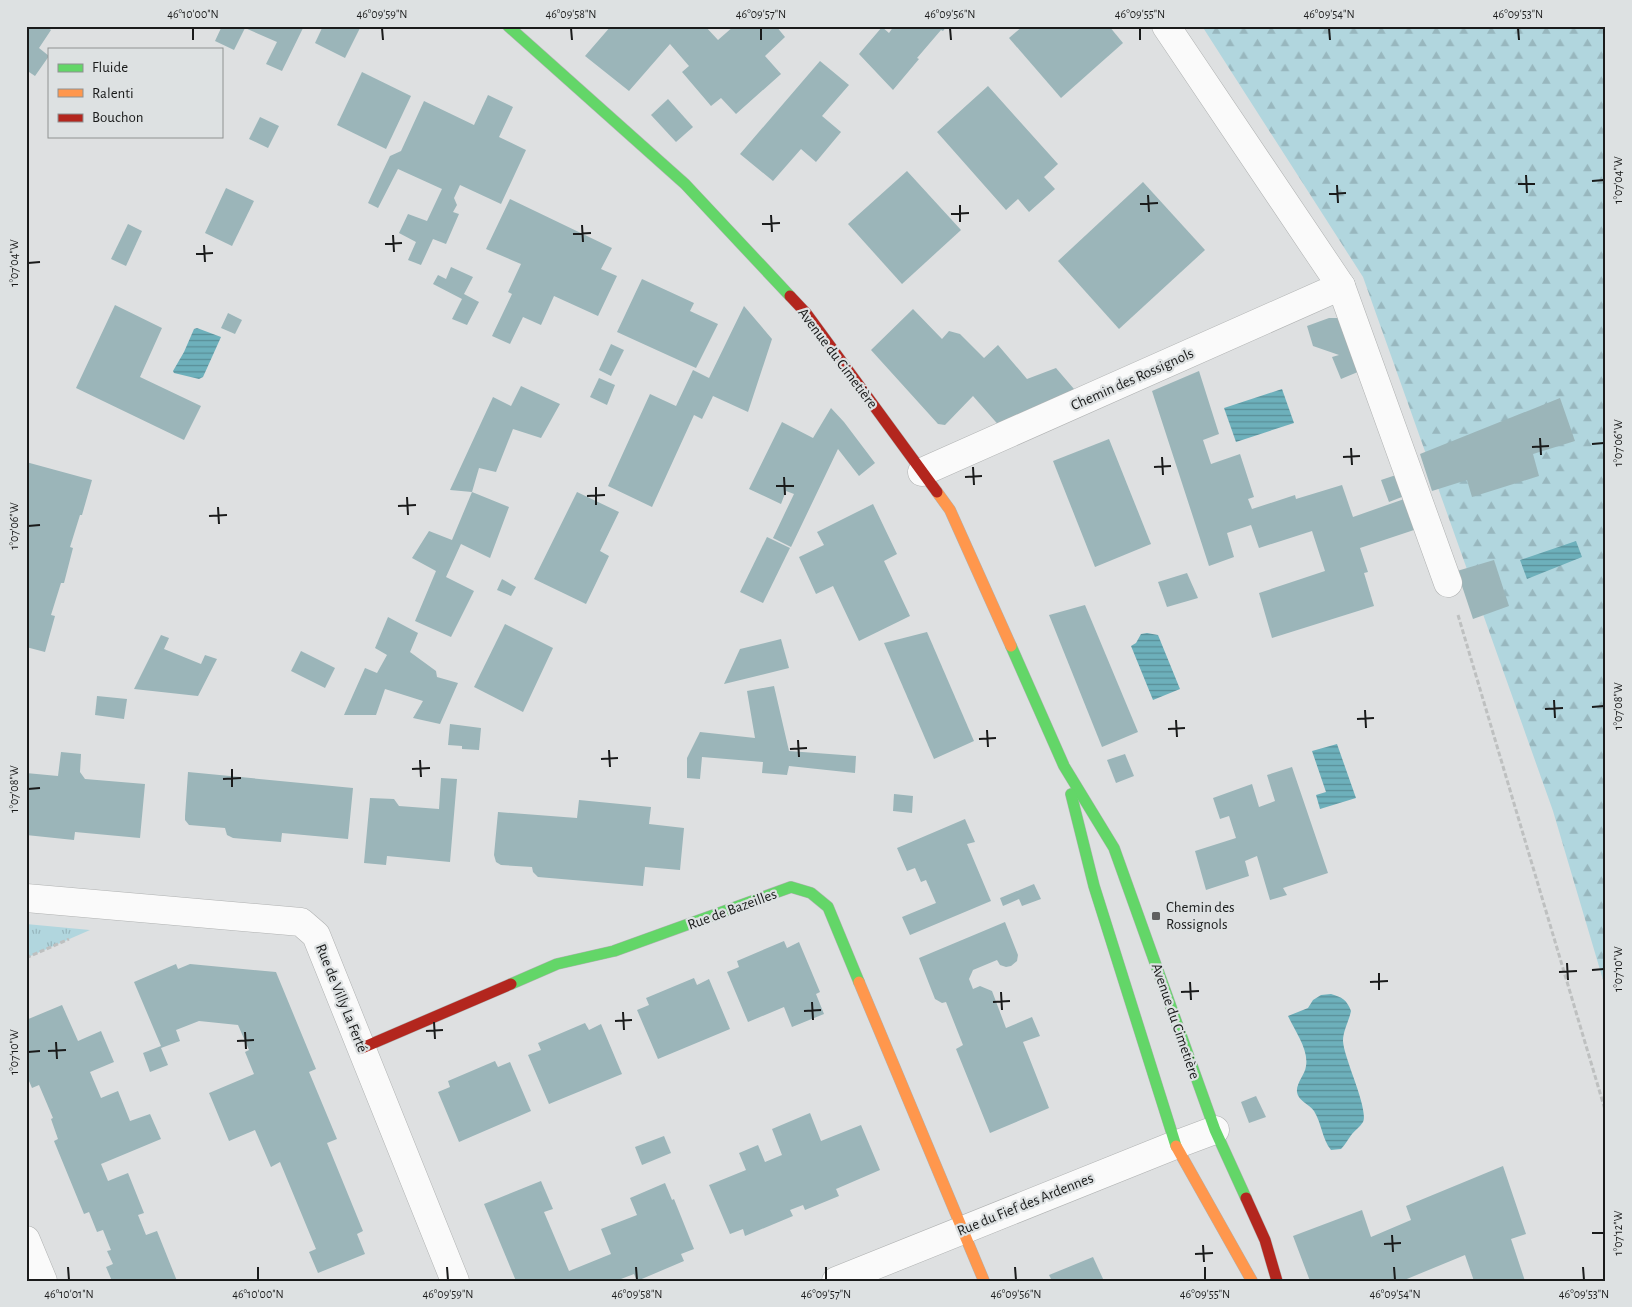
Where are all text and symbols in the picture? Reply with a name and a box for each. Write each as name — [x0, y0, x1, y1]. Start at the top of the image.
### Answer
text: 46°10'00"N — [167, 8, 219, 20]
text: 46°09'59"N — [356, 8, 408, 20]
text: 46°09'58"N — [545, 8, 597, 20]
text: 46°09'57"N — [736, 8, 786, 20]
text: 46°09'56"N — [924, 8, 976, 20]
text: 46°09'55"N — [1115, 8, 1165, 20]
text: 46°09'54"N — [1303, 8, 1355, 20]
text: 46°09'53"N — [1493, 8, 1543, 20]
legend — [48, 48, 222, 138]
text: Fluide — [92, 60, 128, 75]
text: Ralenti — [92, 86, 134, 101]
text: Bouchon — [92, 110, 143, 125]
text: 1°07'04"W — [1612, 156, 1624, 204]
text: 1°07'04"W — [8, 239, 20, 287]
street label: Avenue du Cimetière — [795, 305, 880, 411]
street label: Chemin des Rossignols — [1069, 346, 1196, 413]
text: 1°07'06"W — [1612, 419, 1624, 467]
text: 1°07'06"W — [8, 502, 20, 550]
text: 1°07'08"W — [1612, 682, 1624, 730]
text: 1°07'08"W — [8, 765, 20, 813]
street label: Rue de Bazeilles — [686, 886, 779, 933]
place label: Chemin des Rossignols — [1166, 900, 1235, 932]
marker: Chemin des Rossignols — [1150, 910, 1162, 922]
street label: Rue de Villy La Ferté — [313, 942, 370, 1055]
text: 1°07'10"W — [1612, 946, 1624, 992]
street label: Avenue du Cimetière — [1149, 961, 1202, 1081]
text: 1°07'10"W — [8, 1029, 20, 1075]
street label: Rue du Fief des Ardennes — [955, 1170, 1095, 1239]
text: 1°07'12"W — [1612, 1210, 1624, 1255]
text: 46°10'01"N — [44, 1288, 94, 1300]
text: 46°10'00"N — [232, 1288, 284, 1300]
text: 46°09'59"N — [422, 1288, 474, 1300]
text: 46°09'58"N — [611, 1288, 663, 1300]
text: 46°09'57"N — [801, 1288, 851, 1300]
text: 46°09'56"N — [990, 1288, 1042, 1300]
text: 46°09'55"N — [1180, 1288, 1230, 1300]
text: 46°09'54"N — [1369, 1288, 1421, 1300]
text: 46°09'53"N — [1559, 1288, 1609, 1300]

